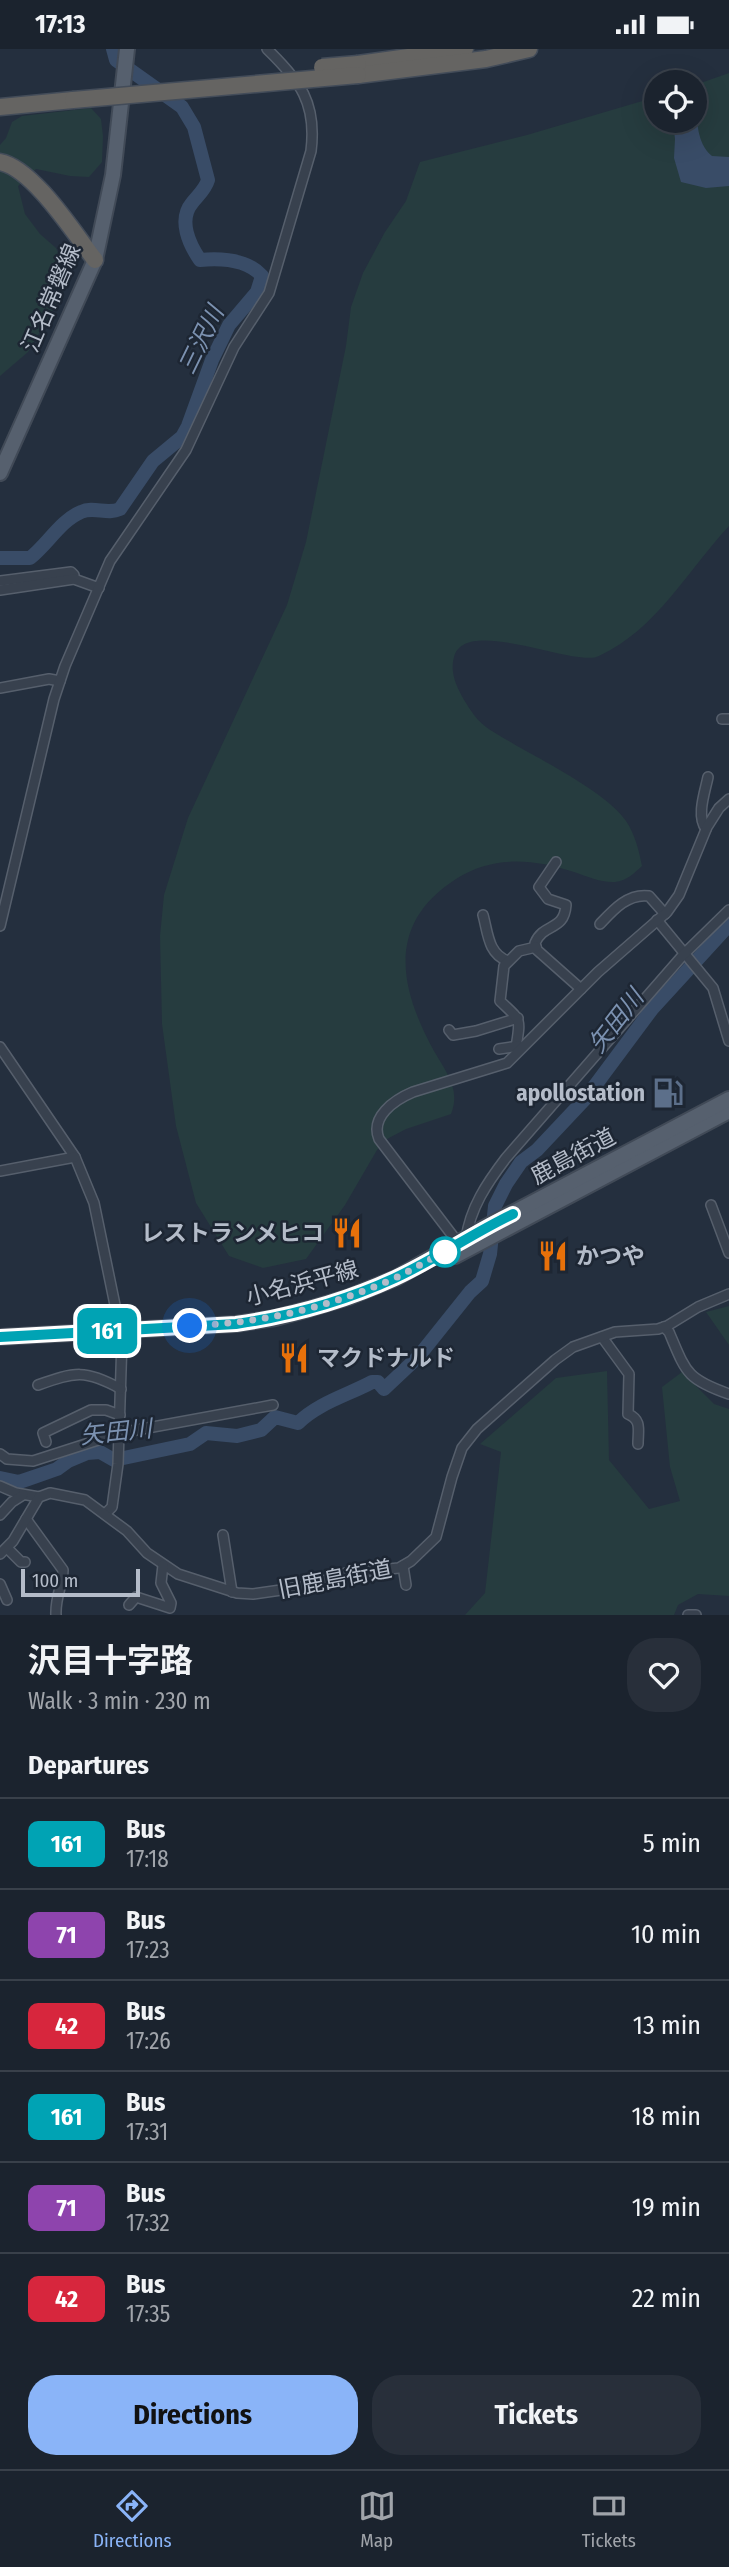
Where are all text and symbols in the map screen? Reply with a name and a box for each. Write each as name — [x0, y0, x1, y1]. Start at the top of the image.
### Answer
text: 17:13 — [35, 9, 85, 40]
map controls — [644, 70, 707, 133]
button: locate — [644, 70, 707, 133]
street label: 江名常磐線 — [16, 240, 86, 356]
water label: 三沢川 — [173, 299, 231, 378]
water label: 矢田川 — [583, 982, 651, 1058]
fuel station icon: apollostation — [651, 1076, 685, 1110]
place label: apollostation — [516, 1079, 645, 1107]
street label: 鹿島街道 — [526, 1122, 620, 1190]
restaurant icon: レストランメヒコ — [330, 1216, 364, 1250]
place label: レストランメヒコ — [141, 1219, 324, 1247]
unlabelled marker — [430, 1237, 460, 1267]
restaurant icon: かつや — [536, 1239, 570, 1273]
place label: かつや — [576, 1242, 645, 1270]
street label: 小名浜平線 — [243, 1255, 361, 1311]
line badge: 161 — [67, 1308, 147, 1354]
your location — [172, 1308, 207, 1343]
text: 161 — [91, 1317, 123, 1345]
restaurant icon: マクドナルド — [277, 1341, 311, 1375]
place label: マクドナルド — [317, 1344, 455, 1372]
water label: 矢田川 — [79, 1414, 156, 1450]
street label: 旧鹿島街道 — [276, 1554, 394, 1604]
scale bar — [21, 1566, 140, 1598]
text: 100 m — [32, 1569, 78, 1592]
button: heart — [627, 1638, 701, 1712]
text: 沢目十字路 — [28, 1641, 193, 1681]
text: Walk · 3 min · 230 m — [28, 1687, 211, 1715]
text: Departures — [28, 1750, 149, 1781]
text: Bus — [126, 1814, 165, 1845]
text: 5 min — [643, 1828, 701, 1859]
text: 161 — [51, 1830, 82, 1858]
text: 17:18 — [126, 1845, 169, 1873]
text: Bus — [126, 1905, 165, 1936]
text: 10 min — [631, 1919, 701, 1950]
text: 71 — [56, 1921, 77, 1949]
text: 17:23 — [126, 1936, 170, 1964]
text: Bus — [126, 1996, 165, 2027]
text: 13 min — [633, 2010, 701, 2041]
text: 42 — [55, 2012, 78, 2040]
text: 17:26 — [126, 2027, 171, 2055]
text: Bus — [126, 2087, 165, 2118]
text: 18 min — [632, 2101, 701, 2132]
text: 161 — [51, 2103, 82, 2131]
text: 17:31 — [126, 2118, 168, 2146]
text: Bus — [126, 2178, 165, 2209]
text: 19 min — [632, 2192, 701, 2223]
text: 71 — [56, 2194, 77, 2222]
text: 17:32 — [126, 2209, 170, 2237]
text: Bus — [126, 2269, 165, 2300]
text: 22 min — [632, 2283, 701, 2314]
text: 42 — [55, 2285, 78, 2313]
text: 17:35 — [126, 2300, 170, 2328]
button: Directions — [28, 2375, 358, 2455]
button: Tickets — [372, 2375, 701, 2455]
tab: Directions — [93, 2487, 172, 2552]
tab: Map — [358, 2487, 396, 2552]
tab: Tickets — [582, 2487, 636, 2552]

